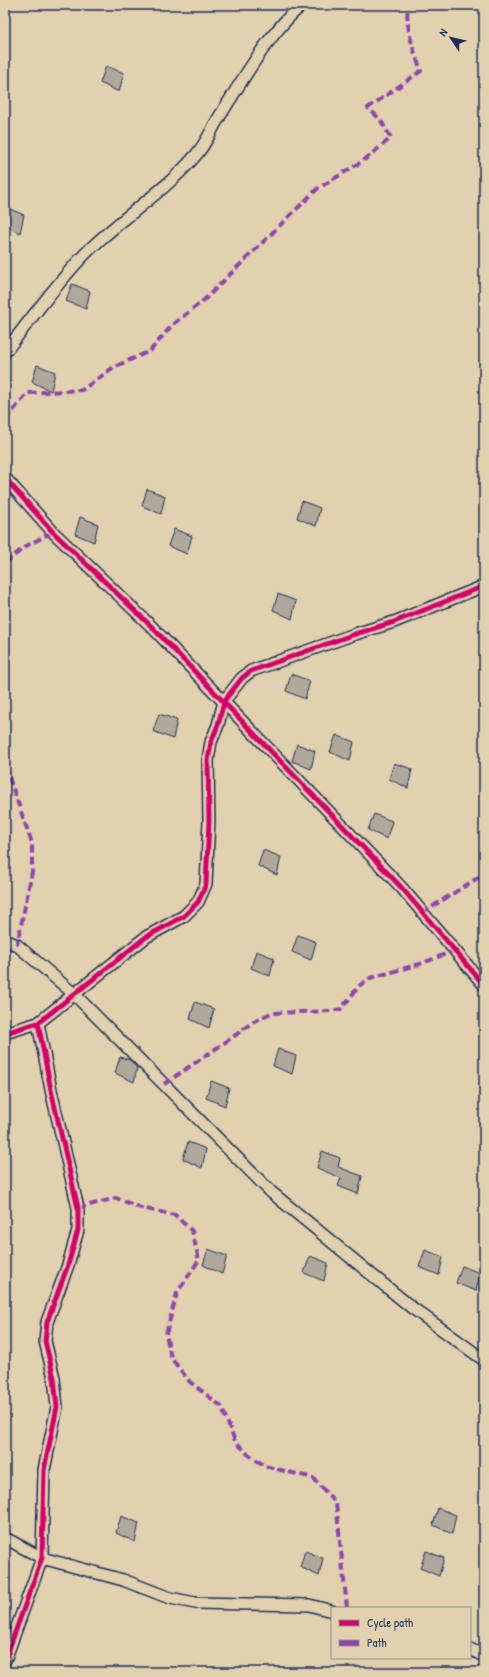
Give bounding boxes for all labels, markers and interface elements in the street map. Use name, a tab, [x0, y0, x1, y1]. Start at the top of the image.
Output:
north arrow	[431, 18, 471, 58]
text: N	[435, 26, 450, 39]
legend	[331, 1607, 471, 1659]
text: Cycle path	[367, 1614, 413, 1631]
text: Path	[367, 1634, 387, 1651]

